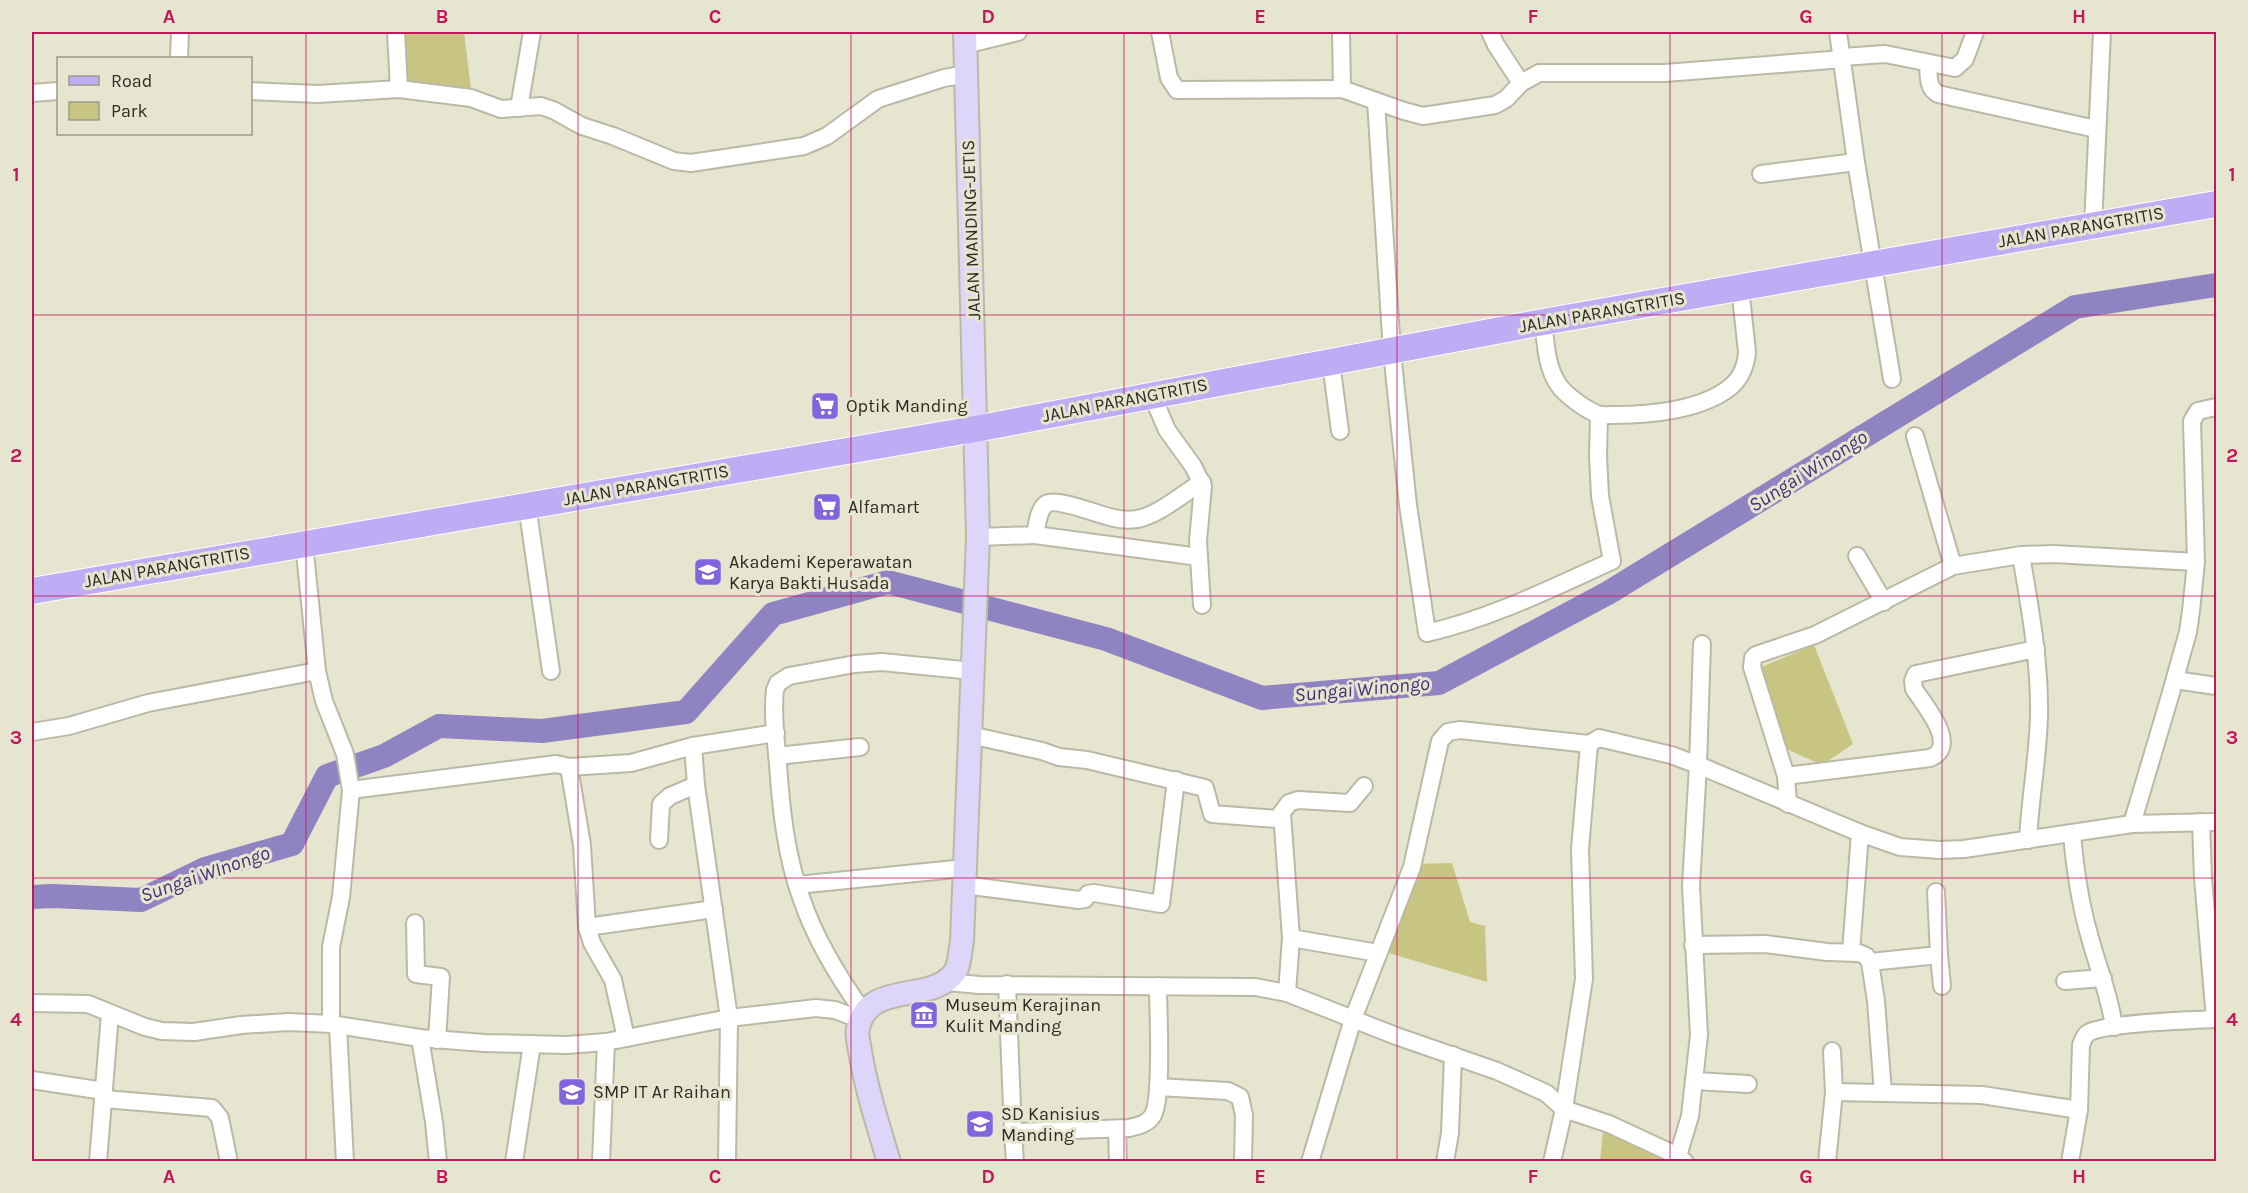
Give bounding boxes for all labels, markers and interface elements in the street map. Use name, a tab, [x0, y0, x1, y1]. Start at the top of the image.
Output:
text: A	[163, 5, 176, 28]
text: B	[436, 5, 448, 28]
text: C	[709, 5, 721, 28]
text: D	[981, 5, 995, 28]
text: E	[1254, 5, 1266, 28]
text: F	[1528, 5, 1539, 28]
text: G	[1799, 5, 1813, 28]
text: H	[2072, 5, 2086, 28]
legend	[57, 57, 252, 135]
text: Road	[111, 70, 152, 92]
text: Park	[111, 100, 148, 122]
street label: JALAN MANDING-JETIS	[957, 140, 985, 320]
text: 1	[12, 163, 20, 186]
text: 1	[2228, 163, 2236, 186]
street label: JALAN PARANGTRITIS	[1996, 202, 2166, 252]
street label: JALAN PARANGTRITIS	[1517, 287, 1687, 337]
street label: JALAN PARANGTRITIS	[1041, 373, 1209, 427]
supermarket icon: Optik Manding	[809, 390, 841, 422]
place label: Optik Manding	[846, 395, 968, 417]
water label: Sungai Winongo	[1744, 425, 1872, 517]
text: 2	[10, 444, 22, 467]
text: 2	[2226, 444, 2238, 467]
street label: JALAN PARANGTRITIS	[561, 460, 731, 510]
supermarket icon: Alfamart	[811, 491, 843, 523]
place label: Alfamart	[848, 496, 920, 518]
street label: JALAN PARANGTRITIS	[82, 542, 252, 592]
place label: Akademi Keperawatan Karya Bakti Husada	[729, 551, 913, 594]
school or university icon: Akademi Keperawatan Karya Bakti Husada	[692, 556, 724, 588]
water label: Sungai Winongo	[1293, 672, 1431, 706]
text: 3	[10, 726, 22, 749]
text: 3	[2226, 726, 2238, 749]
water label: Sungai WInongo	[137, 841, 273, 907]
place label: Museum Kerajinan Kulit Manding	[945, 994, 1101, 1037]
museum icon: Museum Kerajinan Kulit Manding	[908, 999, 940, 1031]
text: 4	[10, 1008, 22, 1031]
text: 4	[2226, 1008, 2238, 1031]
school or university icon: SMP IT Ar Raihan	[556, 1076, 588, 1108]
place label: SMP IT Ar Raihan	[593, 1081, 731, 1103]
place label: SD Kanisius Manding	[1001, 1103, 1100, 1146]
school or university icon: SD Kanisius Manding	[964, 1108, 996, 1140]
text: A	[163, 1165, 176, 1188]
text: B	[436, 1165, 448, 1188]
text: C	[709, 1165, 721, 1188]
text: D	[981, 1165, 995, 1188]
text: E	[1254, 1165, 1266, 1188]
text: F	[1528, 1165, 1539, 1188]
text: G	[1799, 1165, 1813, 1188]
text: H	[2072, 1165, 2086, 1188]

